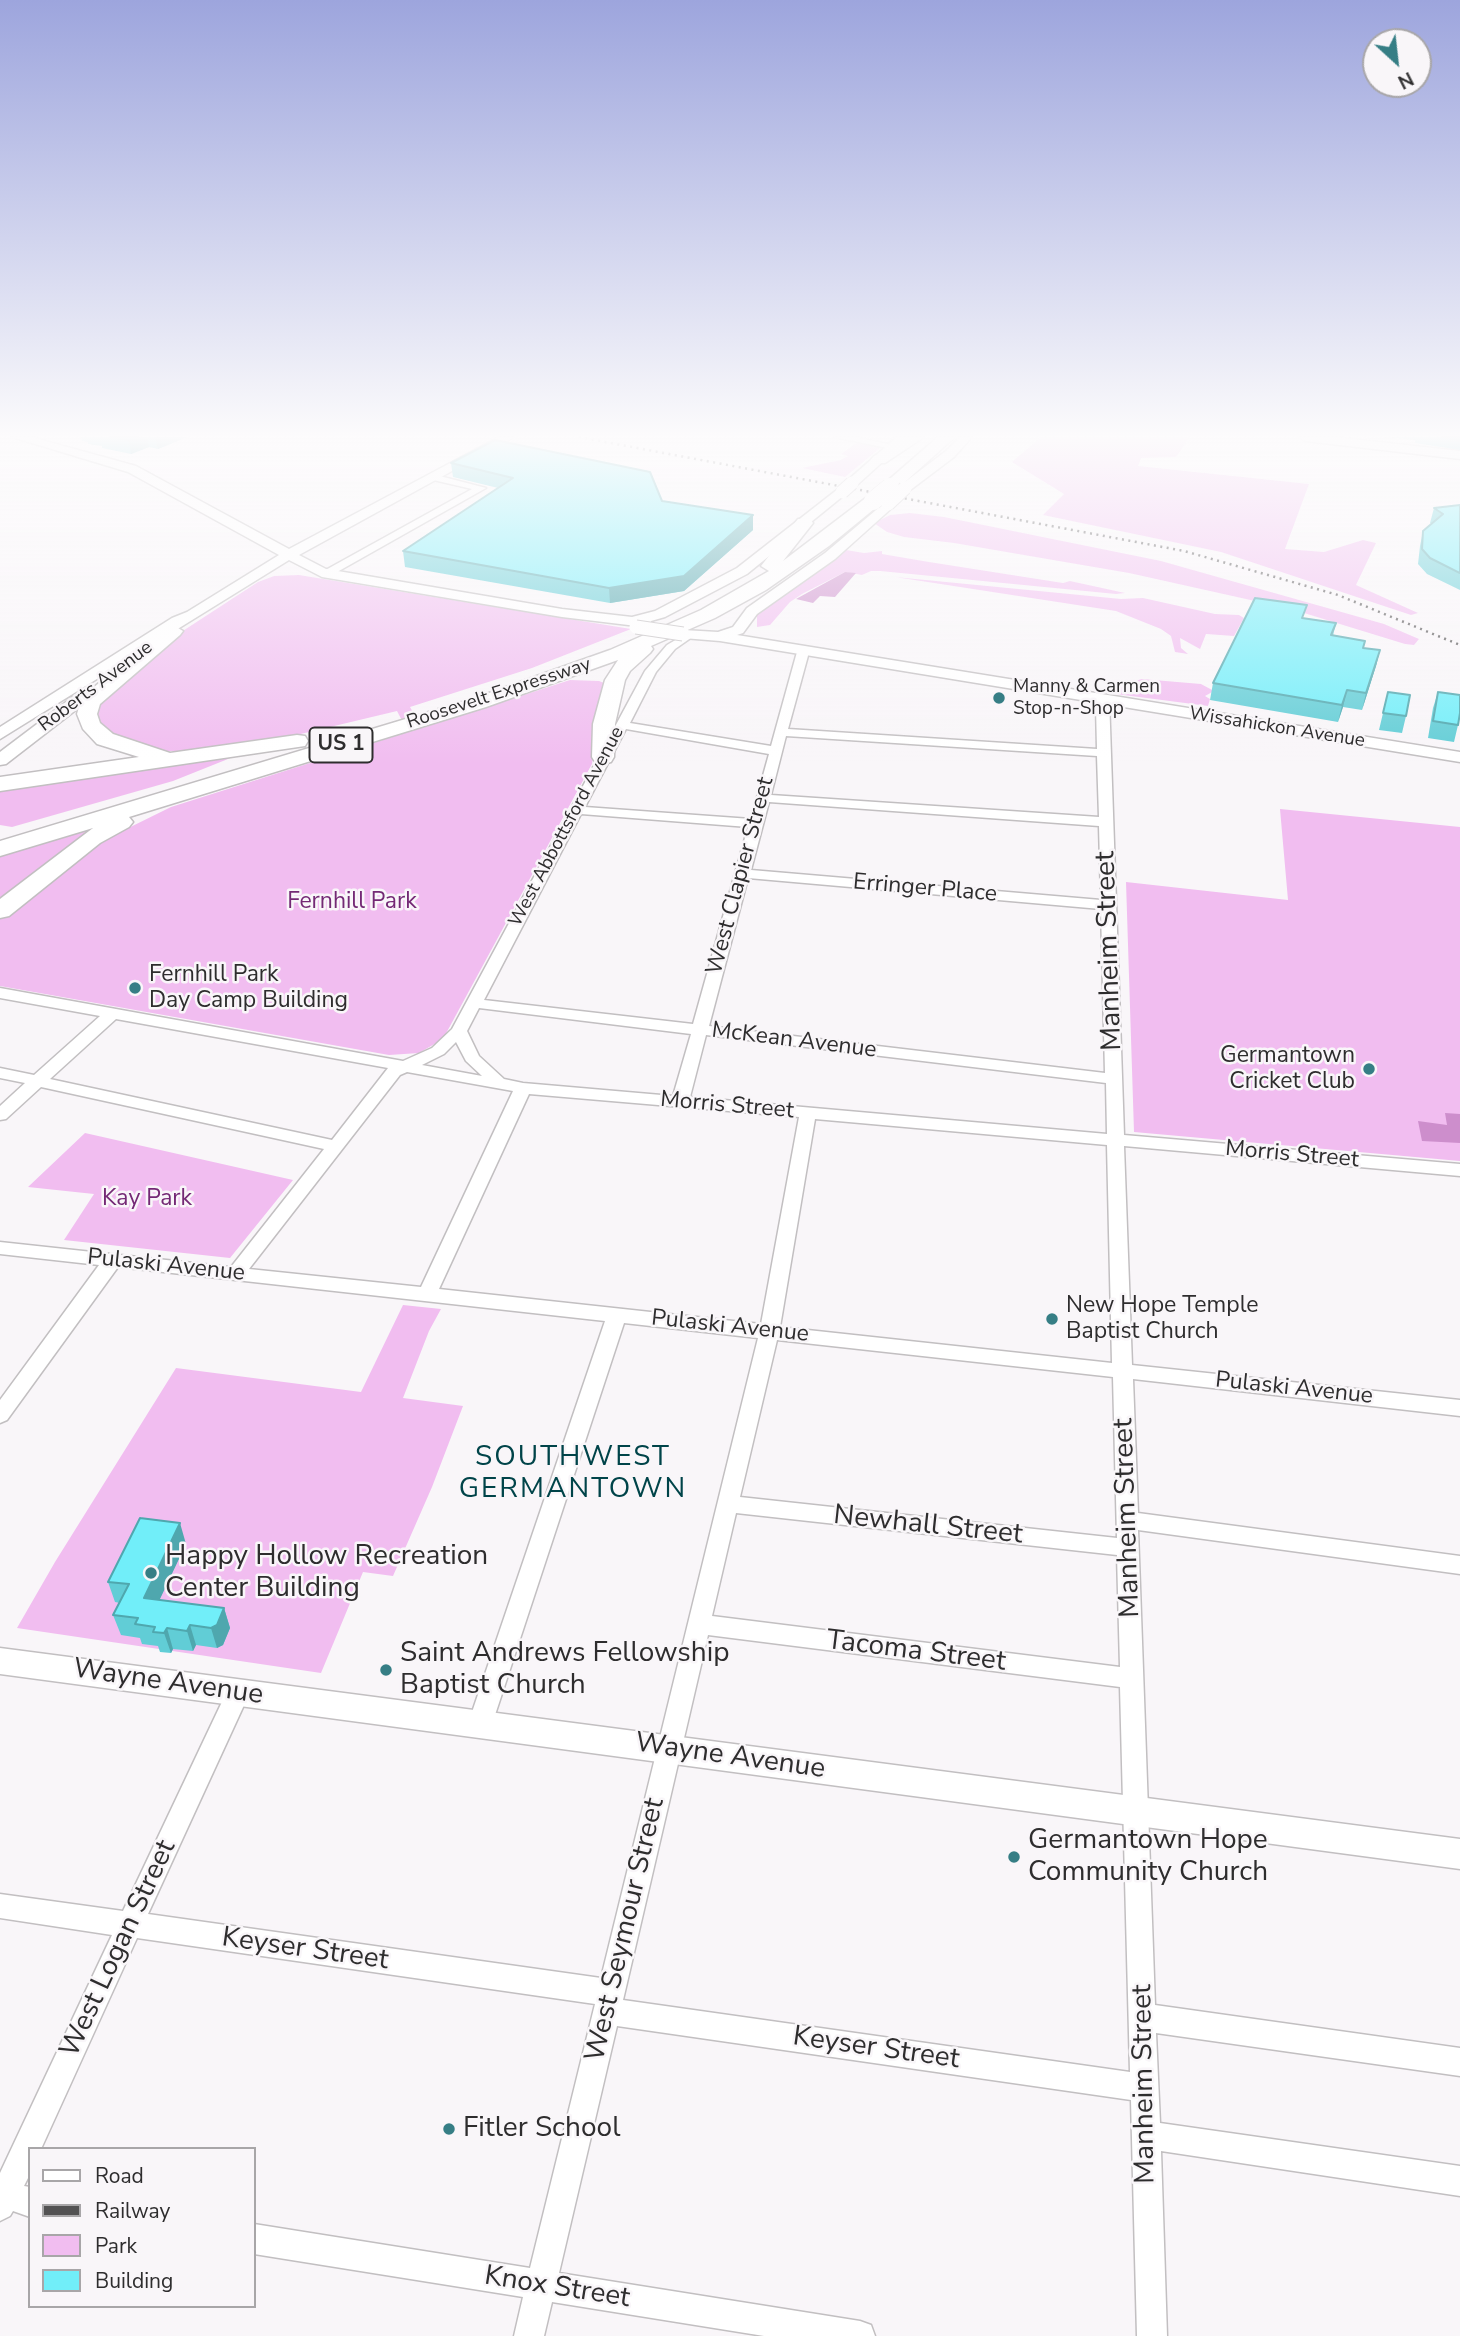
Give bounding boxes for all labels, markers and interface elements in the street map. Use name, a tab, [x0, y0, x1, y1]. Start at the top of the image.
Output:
north arrow	[1362, 28, 1432, 98]
text: N	[1393, 65, 1418, 95]
street label: Roberts Avenue	[34, 637, 158, 737]
street label: Roosevelt Expressway	[404, 653, 594, 735]
place label: Manny & Carmen Stop-n-Shop	[1013, 676, 1160, 720]
marker: Manny & Carmen Stop-n-Shop	[991, 690, 1007, 706]
street label: Wissahickon Avenue	[1187, 703, 1367, 753]
street label: West Abbottsford Avenue	[505, 723, 629, 931]
road number: US 1	[310, 728, 372, 762]
street label: West Clapier Street	[701, 774, 781, 978]
street label: Manheim Street	[1090, 851, 1130, 1051]
street label: Erringer Place	[852, 869, 998, 909]
park label: Fernhill Park	[287, 888, 417, 916]
place label: Fernhill Park Day Camp Building	[149, 961, 348, 1015]
marker: Fernhill Park Day Camp Building	[127, 980, 143, 996]
street label: McKean Avenue	[710, 1017, 878, 1065]
place label: Germantown Cricket Club	[1220, 1042, 1355, 1096]
marker: Germantown Cricket Club	[1361, 1061, 1377, 1077]
street label: Morris Street	[659, 1086, 795, 1126]
street label: Morris Street	[1224, 1135, 1360, 1175]
park label: Kay Park	[102, 1185, 192, 1213]
street label: Pulaski Avenue	[86, 1244, 246, 1288]
place label: New Hope Temple Baptist Church	[1066, 1292, 1259, 1346]
street label: Pulaski Avenue	[650, 1305, 810, 1349]
marker: New Hope Temple Baptist Church	[1044, 1311, 1060, 1327]
street label: Pulaski Avenue	[1214, 1367, 1374, 1411]
street label: Manheim Street	[1108, 1418, 1148, 1618]
district label: SOUTHWEST GERMANTOWN	[460, 1441, 686, 1507]
street label: Newhall Street	[832, 1499, 1024, 1553]
place label: Happy Hollow Recreation Center Building	[165, 1540, 488, 1606]
marker: Happy Hollow Recreation Center Building	[143, 1565, 159, 1581]
street label: Tacoma Street	[825, 1624, 1007, 1680]
place label: Saint Andrews Fellowship Baptist Church	[400, 1637, 730, 1703]
street label: Wayne Avenue	[71, 1653, 265, 1713]
marker: Saint Andrews Fellowship Baptist Church	[378, 1662, 394, 1678]
street label: Wayne Avenue	[633, 1727, 827, 1787]
street label: West Seymour Street	[579, 1795, 673, 2065]
place label: Germantown Hope Community Church	[1028, 1824, 1268, 1890]
street label: West Logan Street	[54, 1835, 184, 2063]
marker: Germantown Hope Community Church	[1006, 1849, 1022, 1865]
street label: Keyser Street	[219, 1922, 391, 1978]
street label: Manheim Street	[1126, 1984, 1164, 2184]
street label: Keyser Street	[790, 2021, 962, 2077]
place label: Fitler School	[463, 2112, 620, 2146]
marker: Fitler School	[441, 2121, 457, 2137]
legend	[28, 2147, 256, 2308]
text: Road	[95, 2162, 144, 2190]
text: Railway	[95, 2197, 170, 2225]
text: Park	[95, 2232, 137, 2260]
street label: Knox Street	[482, 2260, 632, 2316]
text: Building	[95, 2267, 173, 2295]

